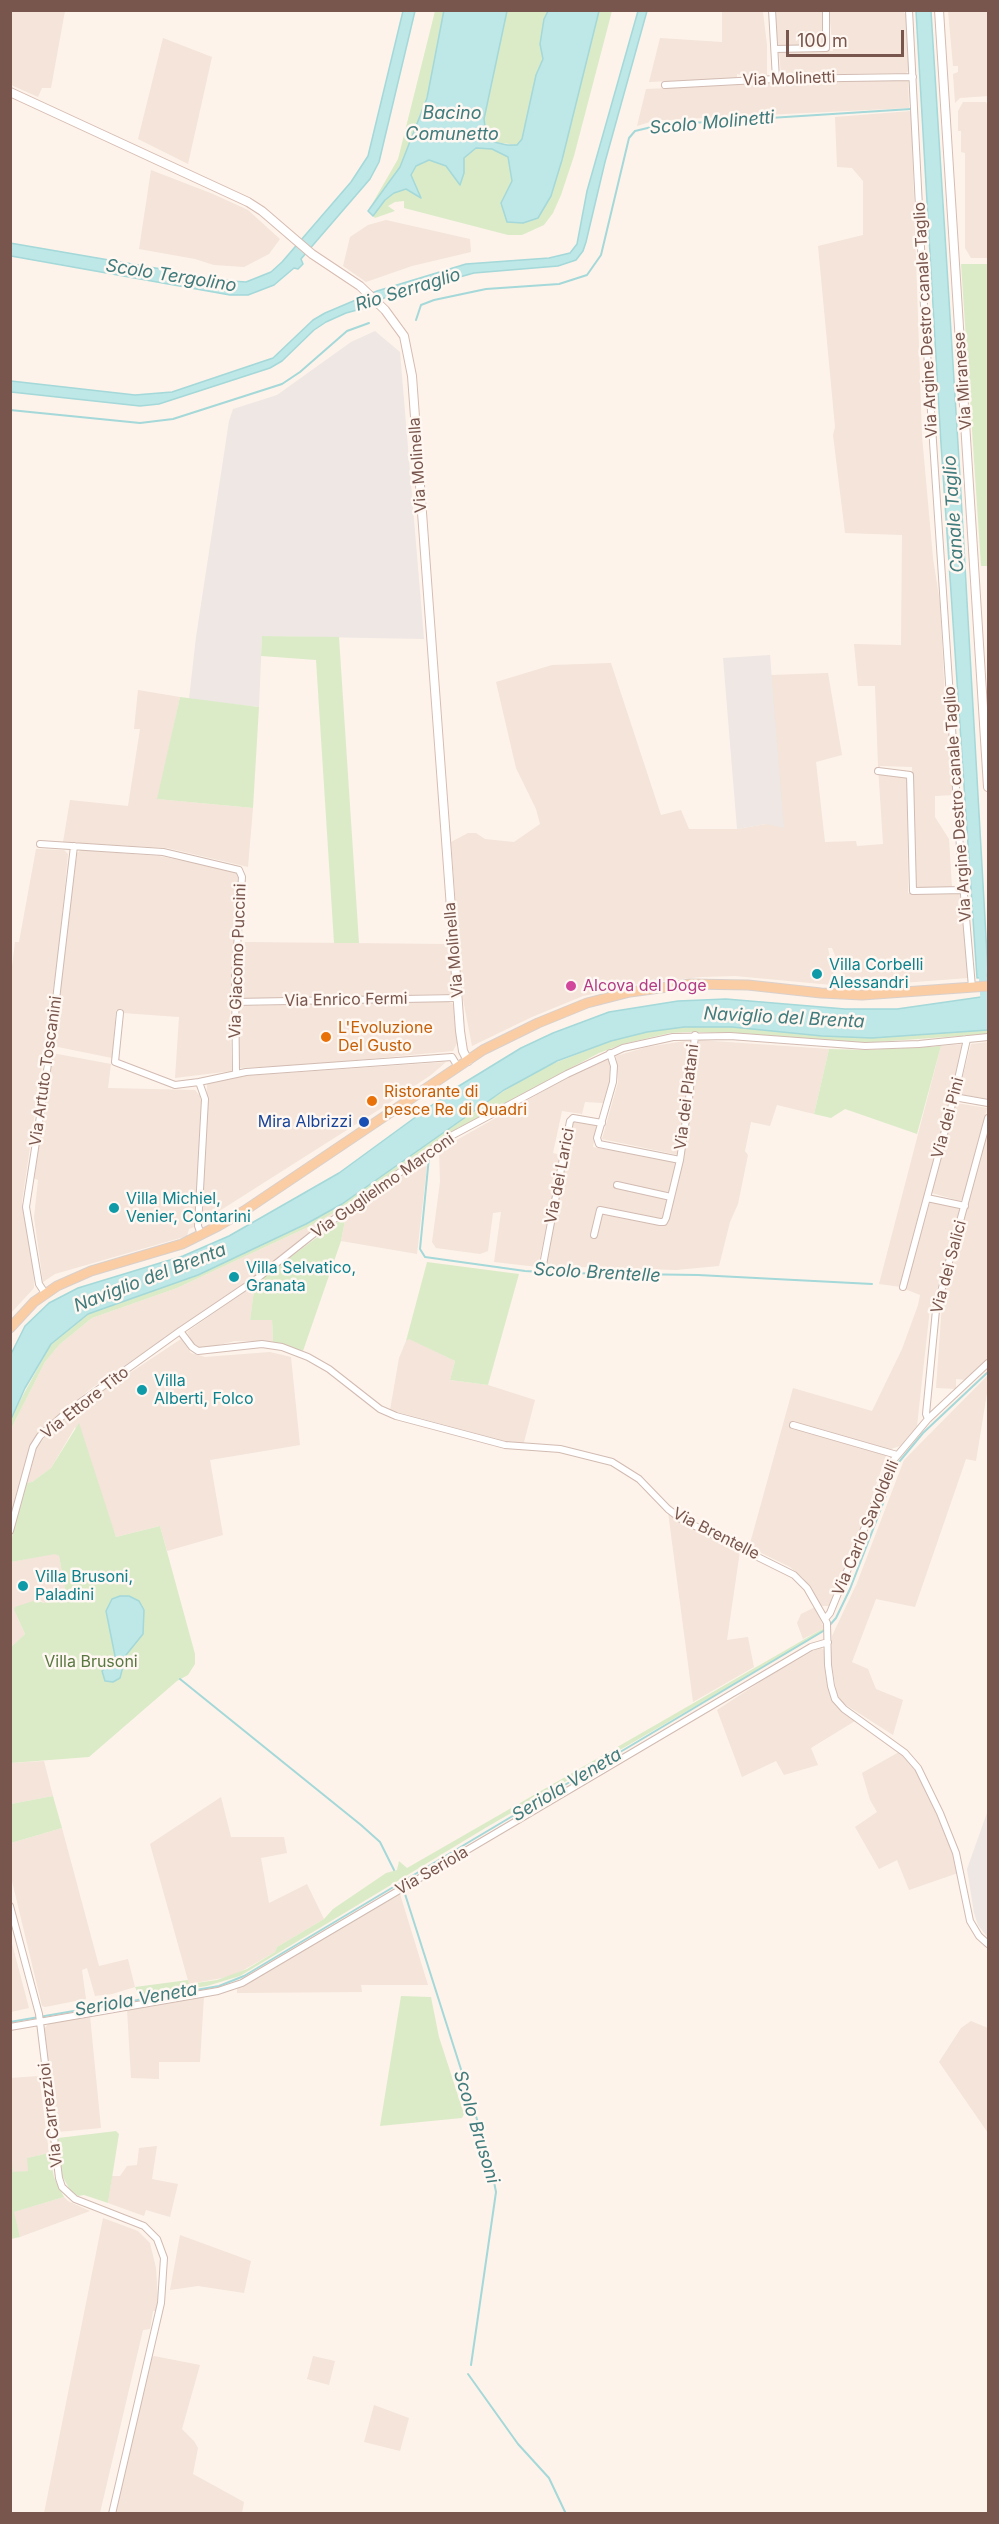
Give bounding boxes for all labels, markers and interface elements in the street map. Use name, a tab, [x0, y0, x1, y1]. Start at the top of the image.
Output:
scale bar	[789, 18, 908, 56]
text: 100 m	[797, 30, 848, 51]
street label: Via Molinetti	[742, 68, 836, 90]
water label: Bacino Comunetto	[405, 103, 499, 146]
water label: Scolo Molinetti	[649, 107, 775, 139]
street label: Via Argine Destro canale Taglio	[910, 202, 942, 438]
water label: Scolo Tergolino	[104, 255, 238, 297]
water label: Rio Serraglio	[353, 264, 463, 316]
street label: Via Miranese	[950, 331, 976, 431]
street label: Via Molinella	[405, 417, 431, 513]
water label: Canale Taglio	[939, 455, 969, 573]
street label: Via Argine Destro canale Taglio	[940, 685, 976, 923]
street label: Via Giacomo Puccini	[226, 883, 250, 1039]
street label: Via Molinella	[440, 901, 468, 999]
place label: Villa Corbelli Alessandri	[829, 955, 923, 993]
marker: Villa Corbelli Alessandri	[810, 967, 824, 981]
place label: Alcova del Doge	[583, 976, 707, 996]
marker: Alcova del Doge	[564, 979, 578, 993]
street label: Via Enrico Fermi	[284, 989, 408, 1011]
street label: Via Artuto Toscanini	[26, 995, 66, 1147]
water label: Naviglio del Brenta	[703, 1003, 865, 1033]
place label: L'Evoluzione Del Gusto	[338, 1018, 433, 1056]
marker: L'Evoluzione Del Gusto	[319, 1030, 333, 1044]
street label: Via dei Platani	[671, 1043, 703, 1151]
street label: Via dei Pini	[928, 1075, 968, 1161]
place label: Ristorante di pesce Re di Quadri	[384, 1082, 527, 1120]
marker: Ristorante di pesce Re di Quadri	[365, 1094, 379, 1108]
place label: Mira Albrizzi	[258, 1112, 352, 1132]
marker: Mira Albrizzi	[357, 1115, 371, 1129]
street label: Via dei Larici	[541, 1127, 579, 1225]
street label: Via Guglielmo Marconi	[308, 1129, 458, 1243]
place label: Villa Michiel, Venier, Contarini	[126, 1189, 251, 1227]
marker: Villa Michiel, Venier, Contarini	[107, 1201, 121, 1215]
street label: Via dei Salici	[927, 1218, 971, 1316]
water label: Naviglio del Brenta	[71, 1239, 229, 1317]
place label: Villa Selvatico, Granata	[246, 1258, 356, 1296]
water label: Scolo Brentelle	[533, 1259, 661, 1287]
marker: Villa Selvatico, Granata	[227, 1270, 241, 1284]
street label: Via Ettore Tito	[37, 1363, 133, 1443]
place label: Villa Alberti, Folco	[154, 1371, 254, 1409]
marker: Villa Alberti, Folco	[135, 1383, 149, 1397]
street label: Via Carlo Savoldelli	[829, 1457, 903, 1599]
street label: Via Brentelle	[669, 1504, 763, 1564]
place label: Villa Brusoni, Paladini	[35, 1567, 133, 1605]
marker: Villa Brusoni, Paladini	[16, 1579, 30, 1593]
park label: Villa Brusoni	[44, 1652, 138, 1672]
water label: Seriola Veneta	[508, 1744, 626, 1826]
street label: Via Seriola	[392, 1843, 472, 1899]
water label: Seriola Veneta	[73, 1979, 199, 2021]
street label: Via Carrezzioi	[35, 2062, 67, 2168]
water label: Scolo Brusoni	[449, 2068, 503, 2186]

